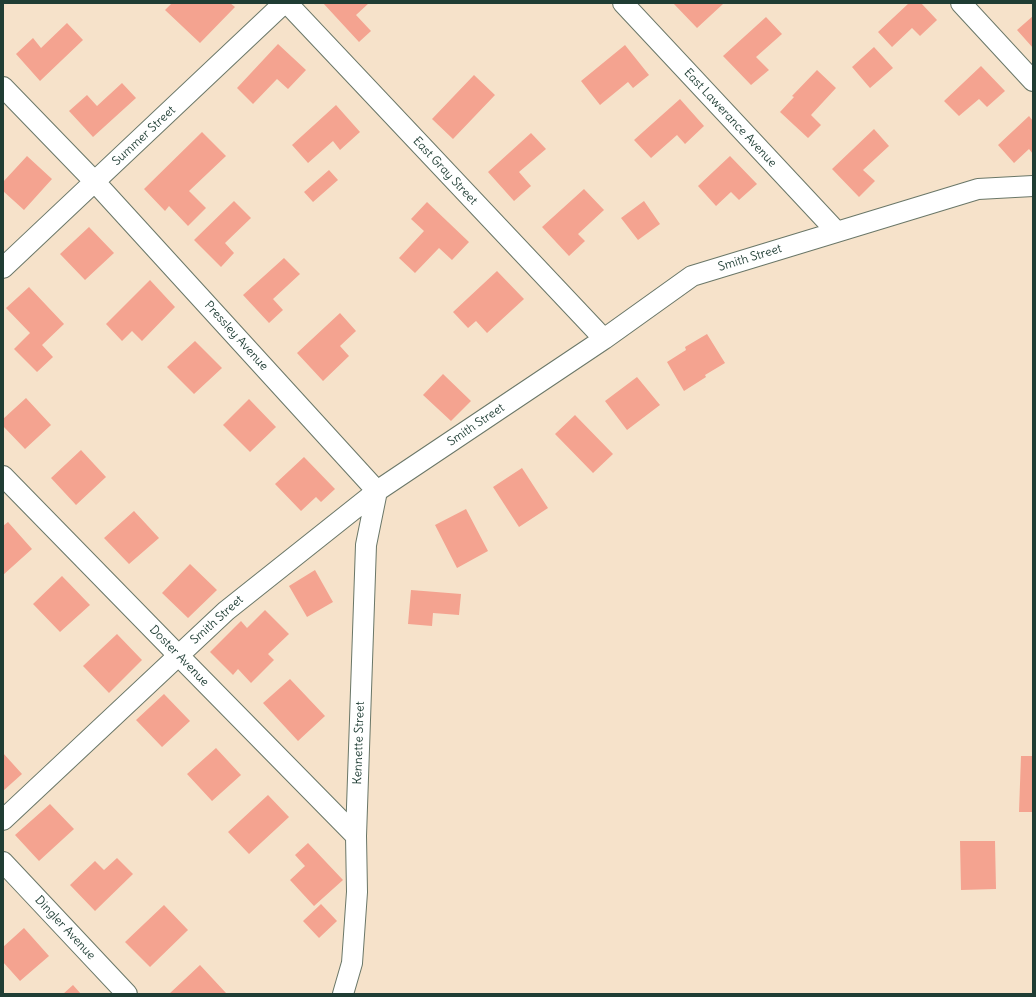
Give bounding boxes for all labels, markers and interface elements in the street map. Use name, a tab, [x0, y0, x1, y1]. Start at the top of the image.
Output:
street label: East Lawerance Avenue	[681, 66, 779, 170]
street label: Summer Street	[109, 103, 179, 169]
street label: East Gray Street	[410, 134, 480, 208]
street label: Smith Street	[716, 242, 784, 274]
street label: Pressley Avenue	[201, 298, 271, 374]
street label: Smith Street	[445, 401, 507, 449]
street label: Smith Street	[188, 593, 246, 647]
street label: Doster Avenue	[146, 623, 212, 689]
street label: Kennette Street	[350, 701, 368, 785]
street label: Dingler Avenue	[32, 893, 98, 963]

